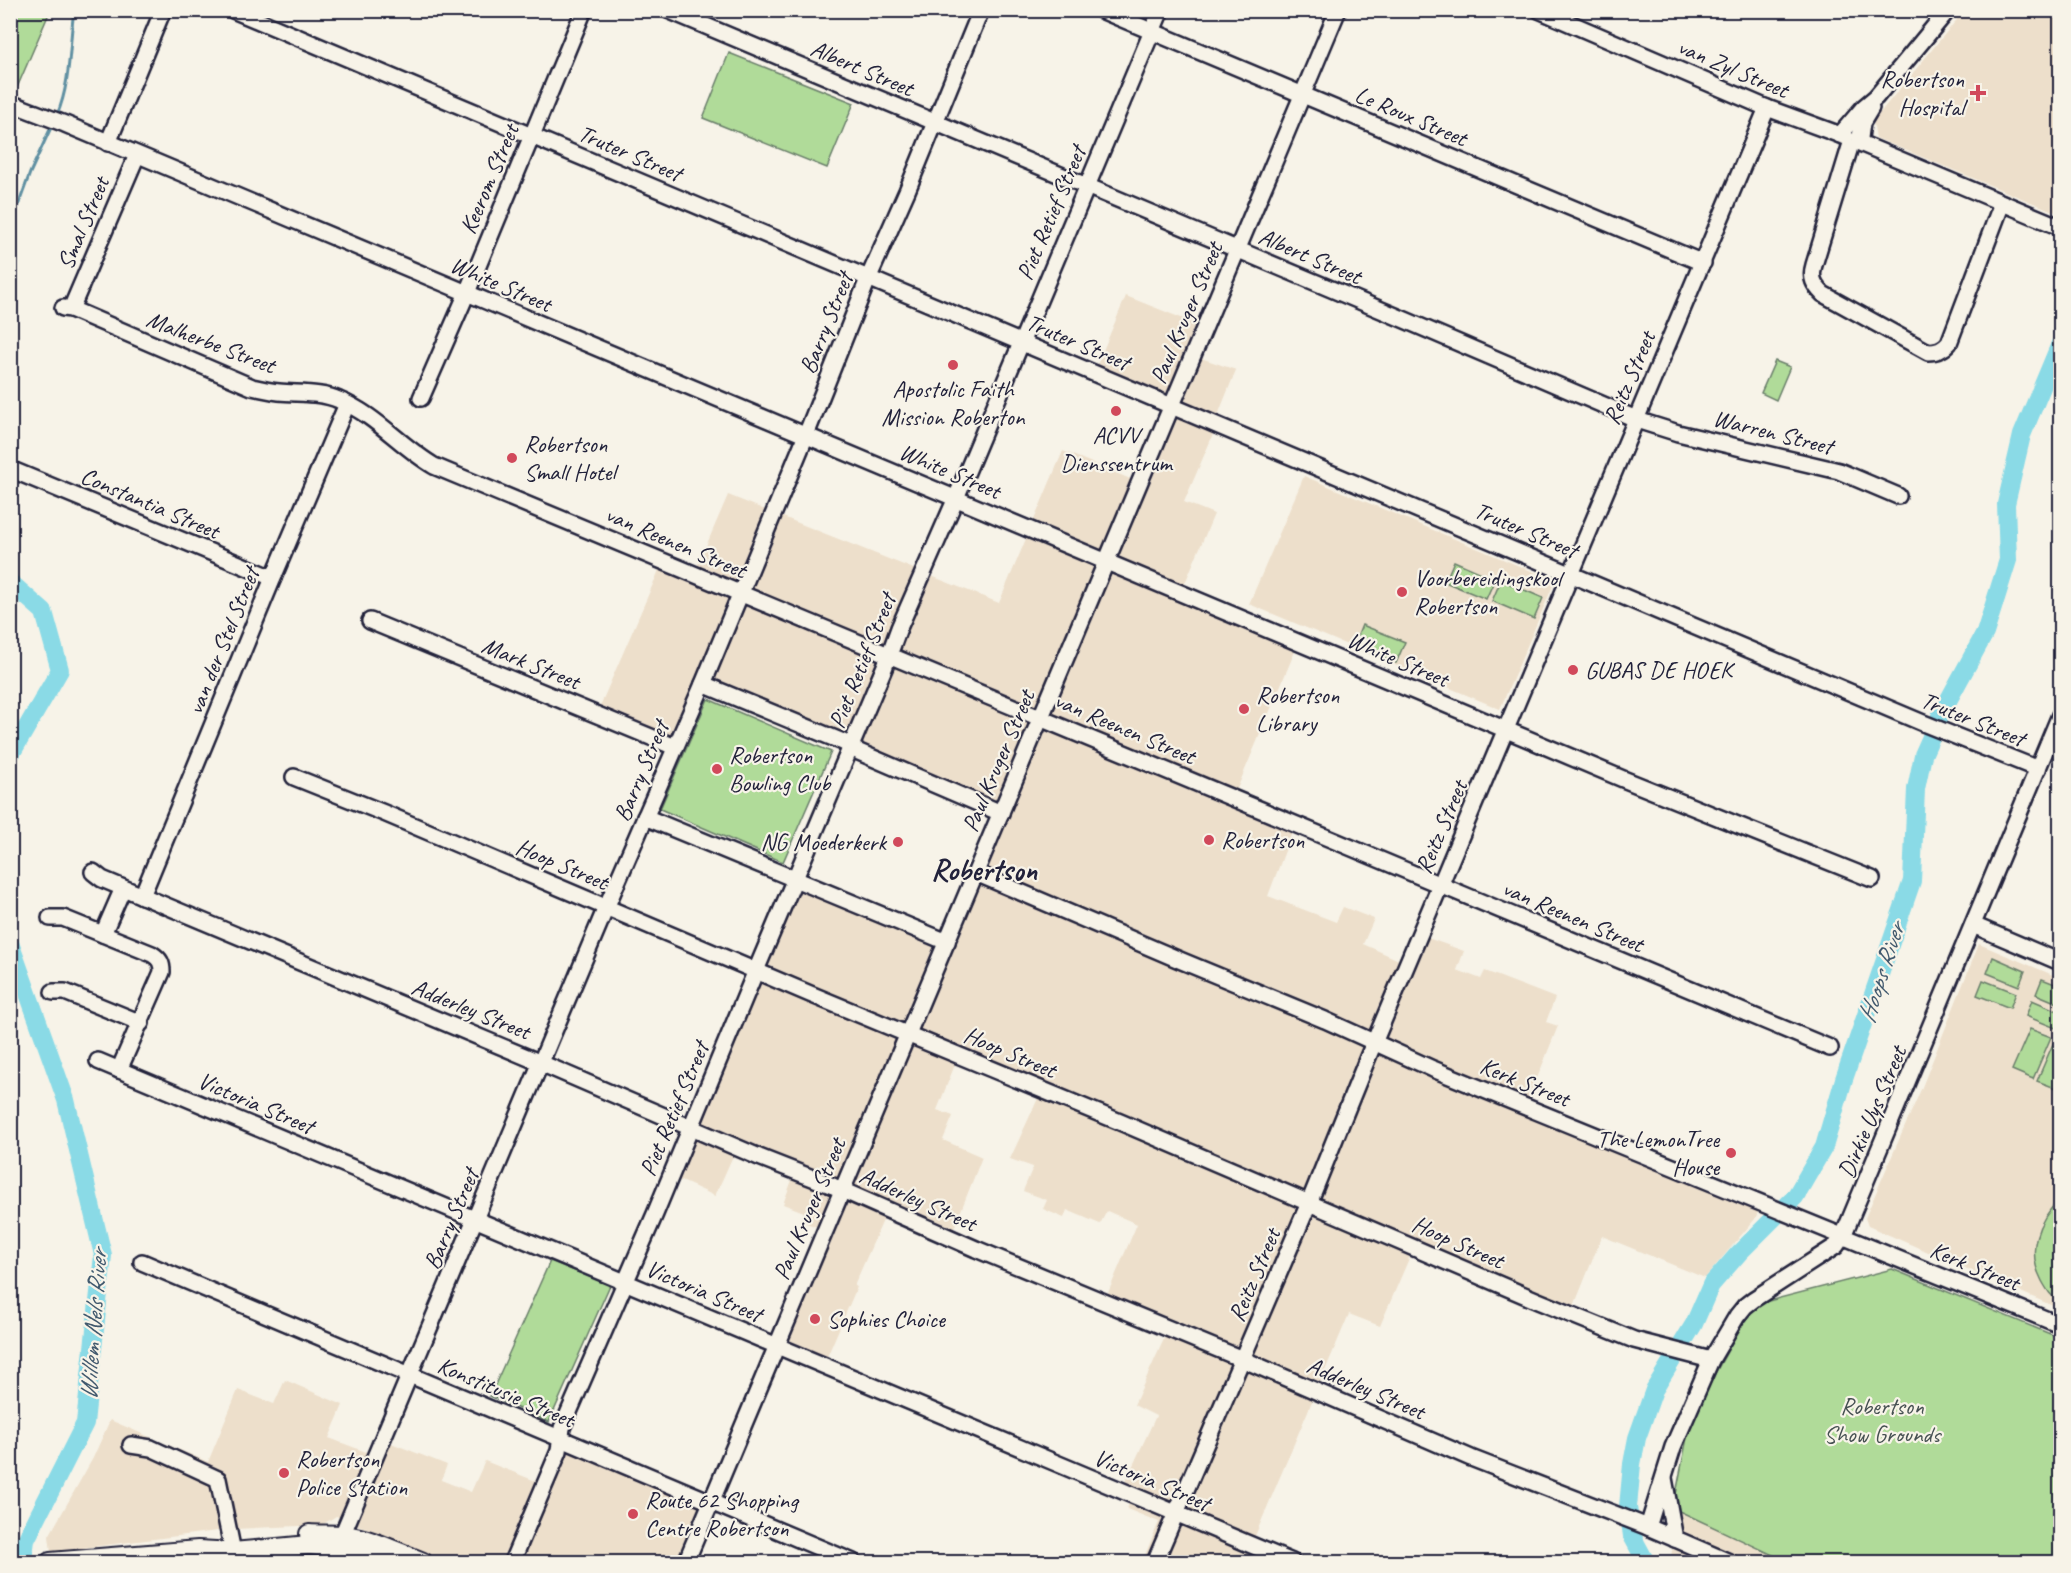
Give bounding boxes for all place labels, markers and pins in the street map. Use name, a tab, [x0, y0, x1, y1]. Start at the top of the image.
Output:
place label: Robertson Hospital	[1881, 64, 1968, 122]
marker: Robertson Hospital	[1969, 84, 1987, 102]
marker: Apostolic Faith Mission Roberton	[946, 358, 960, 372]
place label: Apostolic Faith Mission Roberton	[881, 374, 1026, 432]
marker: ACVV Dienssentrum	[1109, 404, 1123, 418]
place label: ACVV Dienssentrum	[1060, 420, 1174, 478]
place label: Robertson Small Hotel	[524, 429, 619, 487]
marker: Robertson Small Hotel	[505, 451, 519, 465]
place label: Voorbereidingskool Robertson	[1414, 563, 1565, 621]
marker: Voorbereidingskool Robertson	[1395, 585, 1409, 599]
place label: GUBAS DE HOEK	[1585, 655, 1736, 685]
marker: GUBAS DE HOEK	[1566, 663, 1580, 677]
place label: Robertson Library	[1256, 680, 1340, 738]
marker: Robertson Library	[1237, 702, 1251, 716]
place label: Robertson Bowling Club	[729, 740, 832, 798]
marker: Robertson Bowling Club	[710, 762, 724, 776]
place label: Robertson	[1221, 825, 1305, 855]
place label: NG Moederkerk	[760, 827, 888, 857]
marker: Robertson	[1202, 833, 1216, 847]
marker: NG Moederkerk	[891, 835, 905, 849]
place label: The LemonTree House	[1597, 1124, 1721, 1182]
marker: The LemonTree House	[1724, 1146, 1738, 1160]
place label: Sophies Choice	[827, 1304, 947, 1334]
marker: Sophies Choice	[808, 1312, 822, 1326]
place label: Robertson Police Station	[296, 1444, 407, 1502]
marker: Robertson Police Station	[277, 1466, 291, 1480]
place label: Route 62 Shopping Centre Robertson	[645, 1485, 800, 1543]
marker: Route 62 Shopping Centre Robertson	[626, 1507, 640, 1521]

